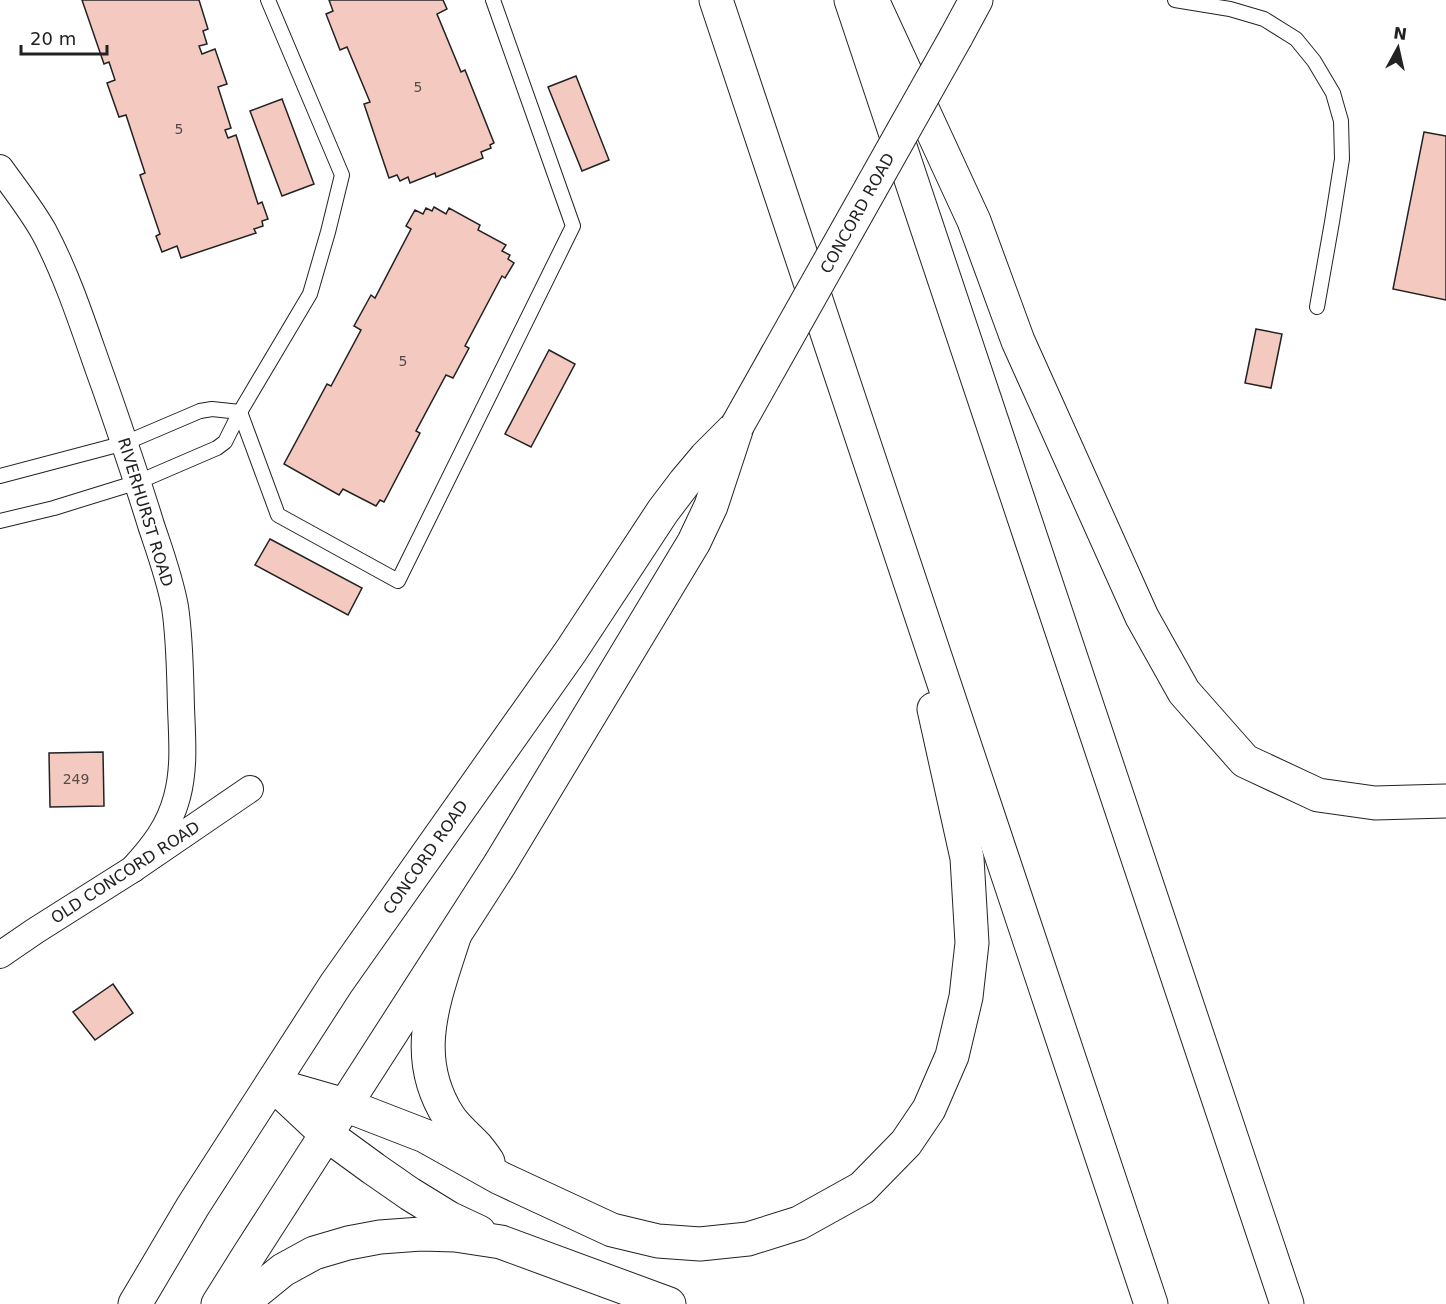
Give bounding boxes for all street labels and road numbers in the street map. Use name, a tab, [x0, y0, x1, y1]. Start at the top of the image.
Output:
street label: CONCORD ROAD	[816, 150, 898, 277]
street label: RIVERHURST ROAD	[114, 435, 177, 589]
street label: CONCORD ROAD	[379, 797, 472, 918]
street label: OLD CONCORD ROAD	[47, 817, 203, 928]

